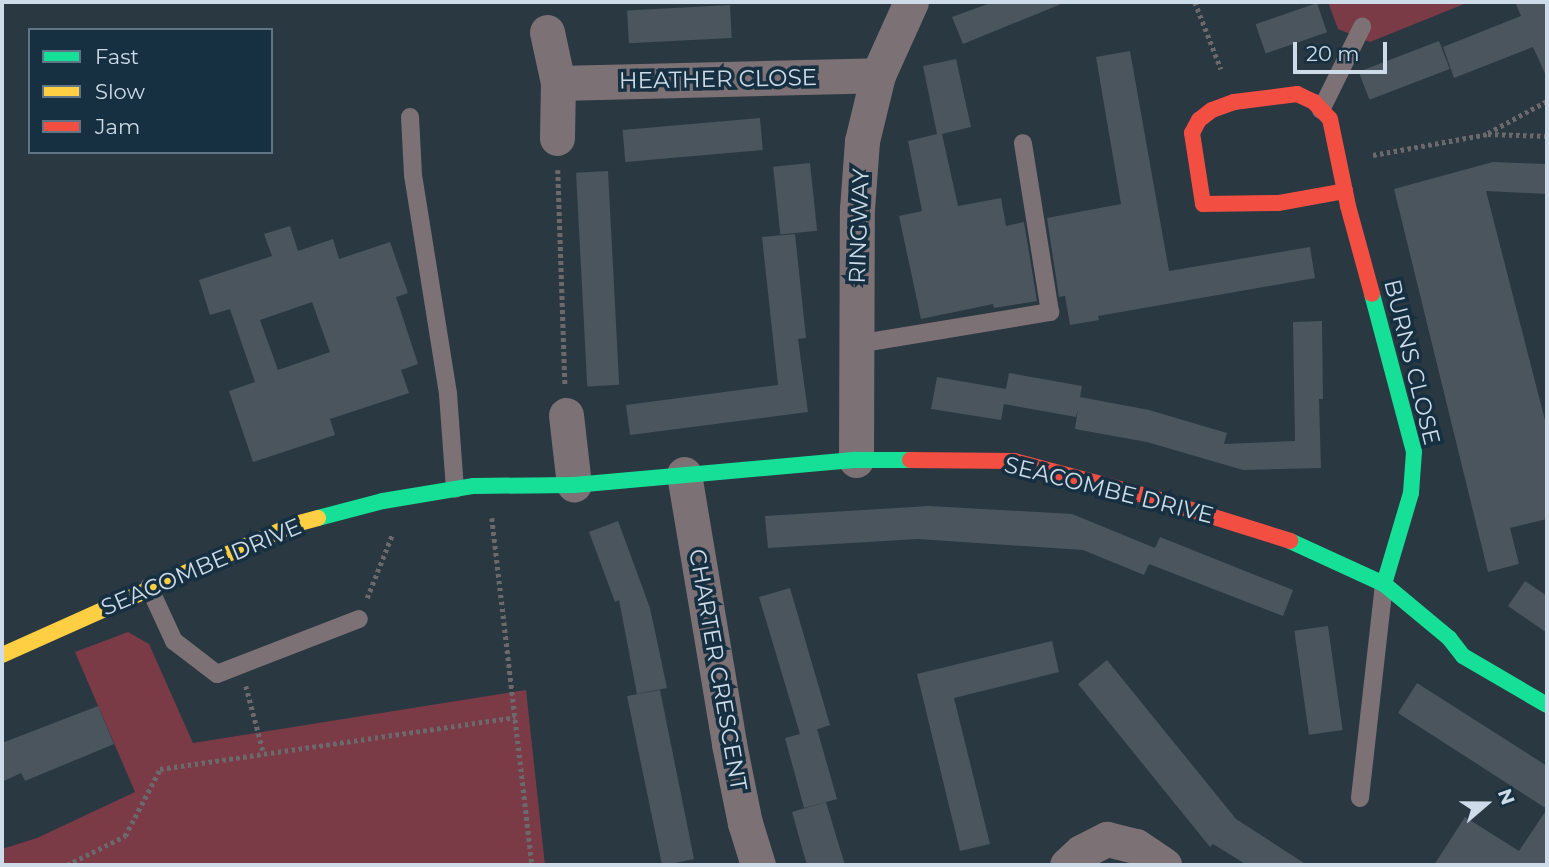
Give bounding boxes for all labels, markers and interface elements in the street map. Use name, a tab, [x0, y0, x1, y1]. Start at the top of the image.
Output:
legend	[28, 28, 273, 154]
scale bar	[1297, 28, 1392, 72]
text: 20 m	[1306, 41, 1360, 66]
text: Fast	[95, 44, 139, 69]
street label: HEATHER CLOSE	[619, 63, 817, 95]
text: Slow	[95, 79, 145, 104]
text: Jam	[95, 114, 140, 139]
street label: RINGWAY	[843, 168, 875, 284]
street label: BURNS CLOSE	[1378, 276, 1446, 448]
street label: SEACOMBE DRIVE	[1002, 451, 1216, 529]
street label: SEACOMBE DRIVE	[97, 512, 305, 622]
street label: CHARTER CRESCENT	[683, 547, 753, 793]
north arrow	[1451, 769, 1521, 839]
text: N	[1493, 785, 1520, 808]

